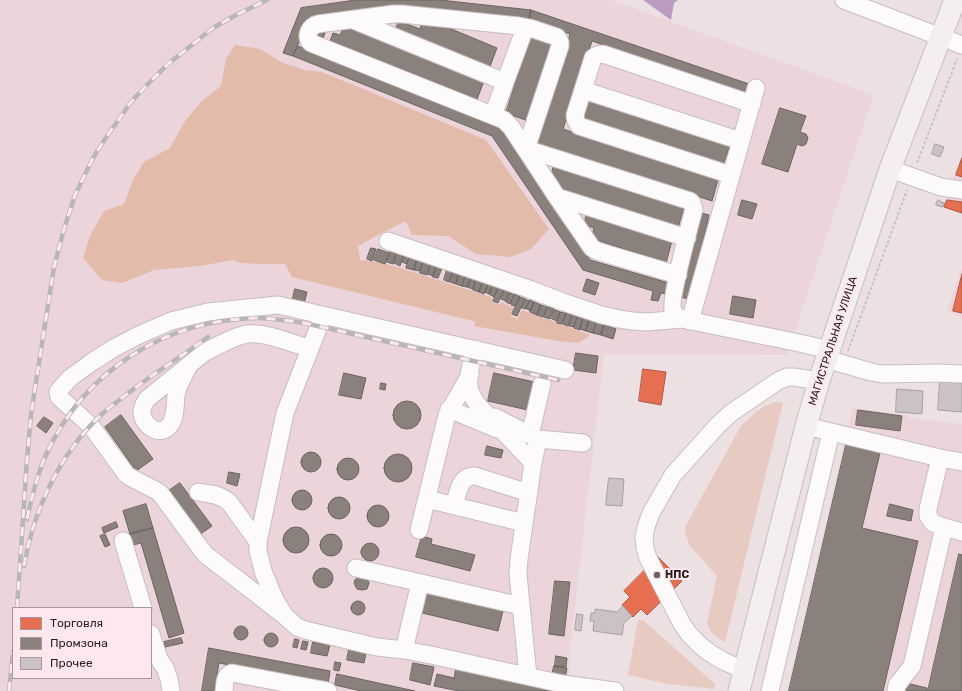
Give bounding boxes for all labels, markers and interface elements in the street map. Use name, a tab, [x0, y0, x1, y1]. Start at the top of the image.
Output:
street label: МАГИСТРАЛЬНАЯ УЛИЦА	[806, 275, 860, 407]
place label: НПС	[665, 568, 689, 582]
marker: НПС	[652, 570, 662, 580]
legend	[12, 607, 152, 679]
text: Торговля	[50, 616, 103, 630]
text: Промзона	[50, 636, 108, 650]
text: Прочее	[50, 656, 93, 670]

